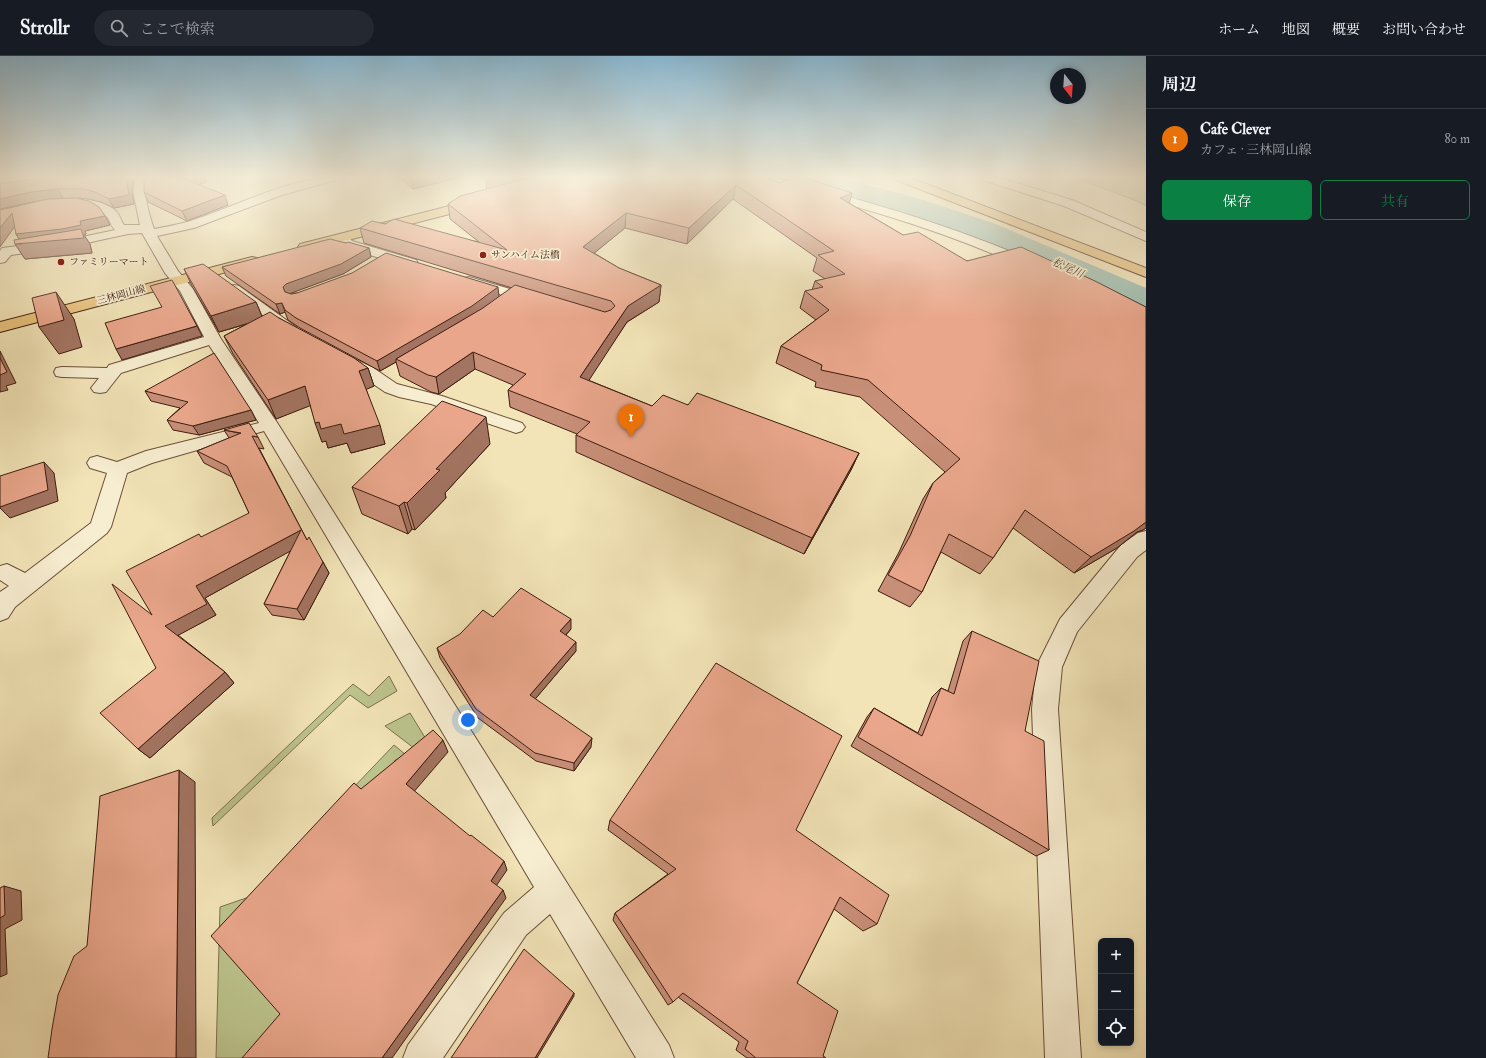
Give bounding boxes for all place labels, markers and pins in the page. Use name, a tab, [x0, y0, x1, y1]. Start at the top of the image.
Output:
place label: サンハイム法橋	[491, 249, 560, 261]
marker: サンハイム法橋	[478, 250, 488, 260]
place label: ファミリーマート	[69, 256, 149, 268]
marker: ファミリーマート	[56, 257, 66, 267]
pin: 1	[618, 404, 644, 437]

